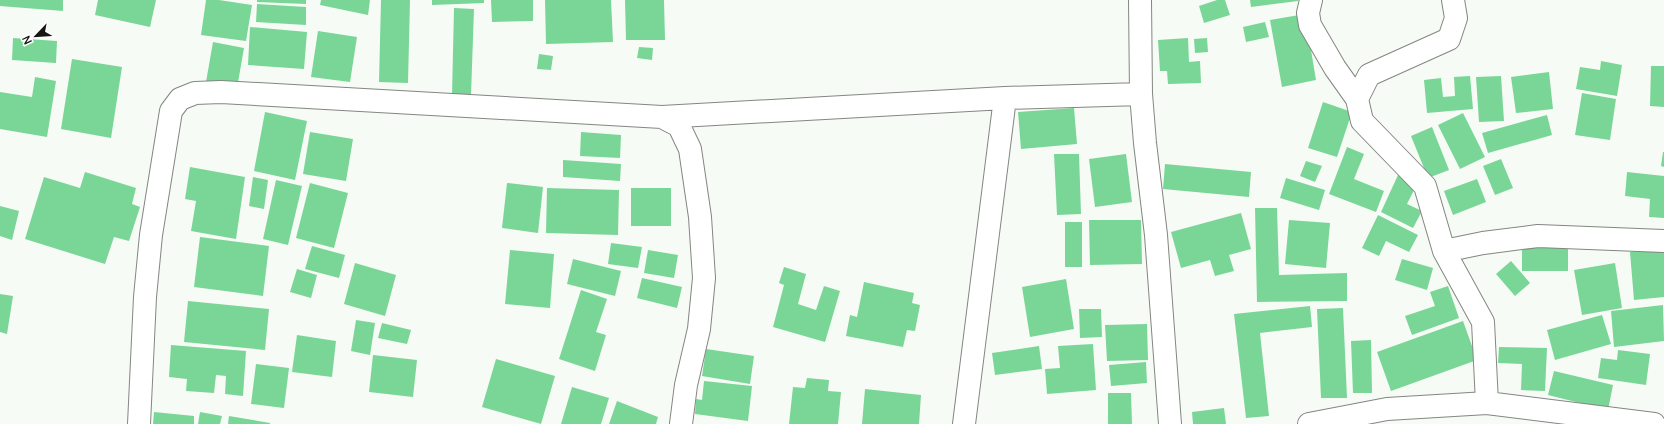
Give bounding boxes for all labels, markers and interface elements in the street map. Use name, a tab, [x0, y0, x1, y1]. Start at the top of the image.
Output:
north arrow	[16, 16, 56, 56]
text: N	[18, 34, 35, 47]

